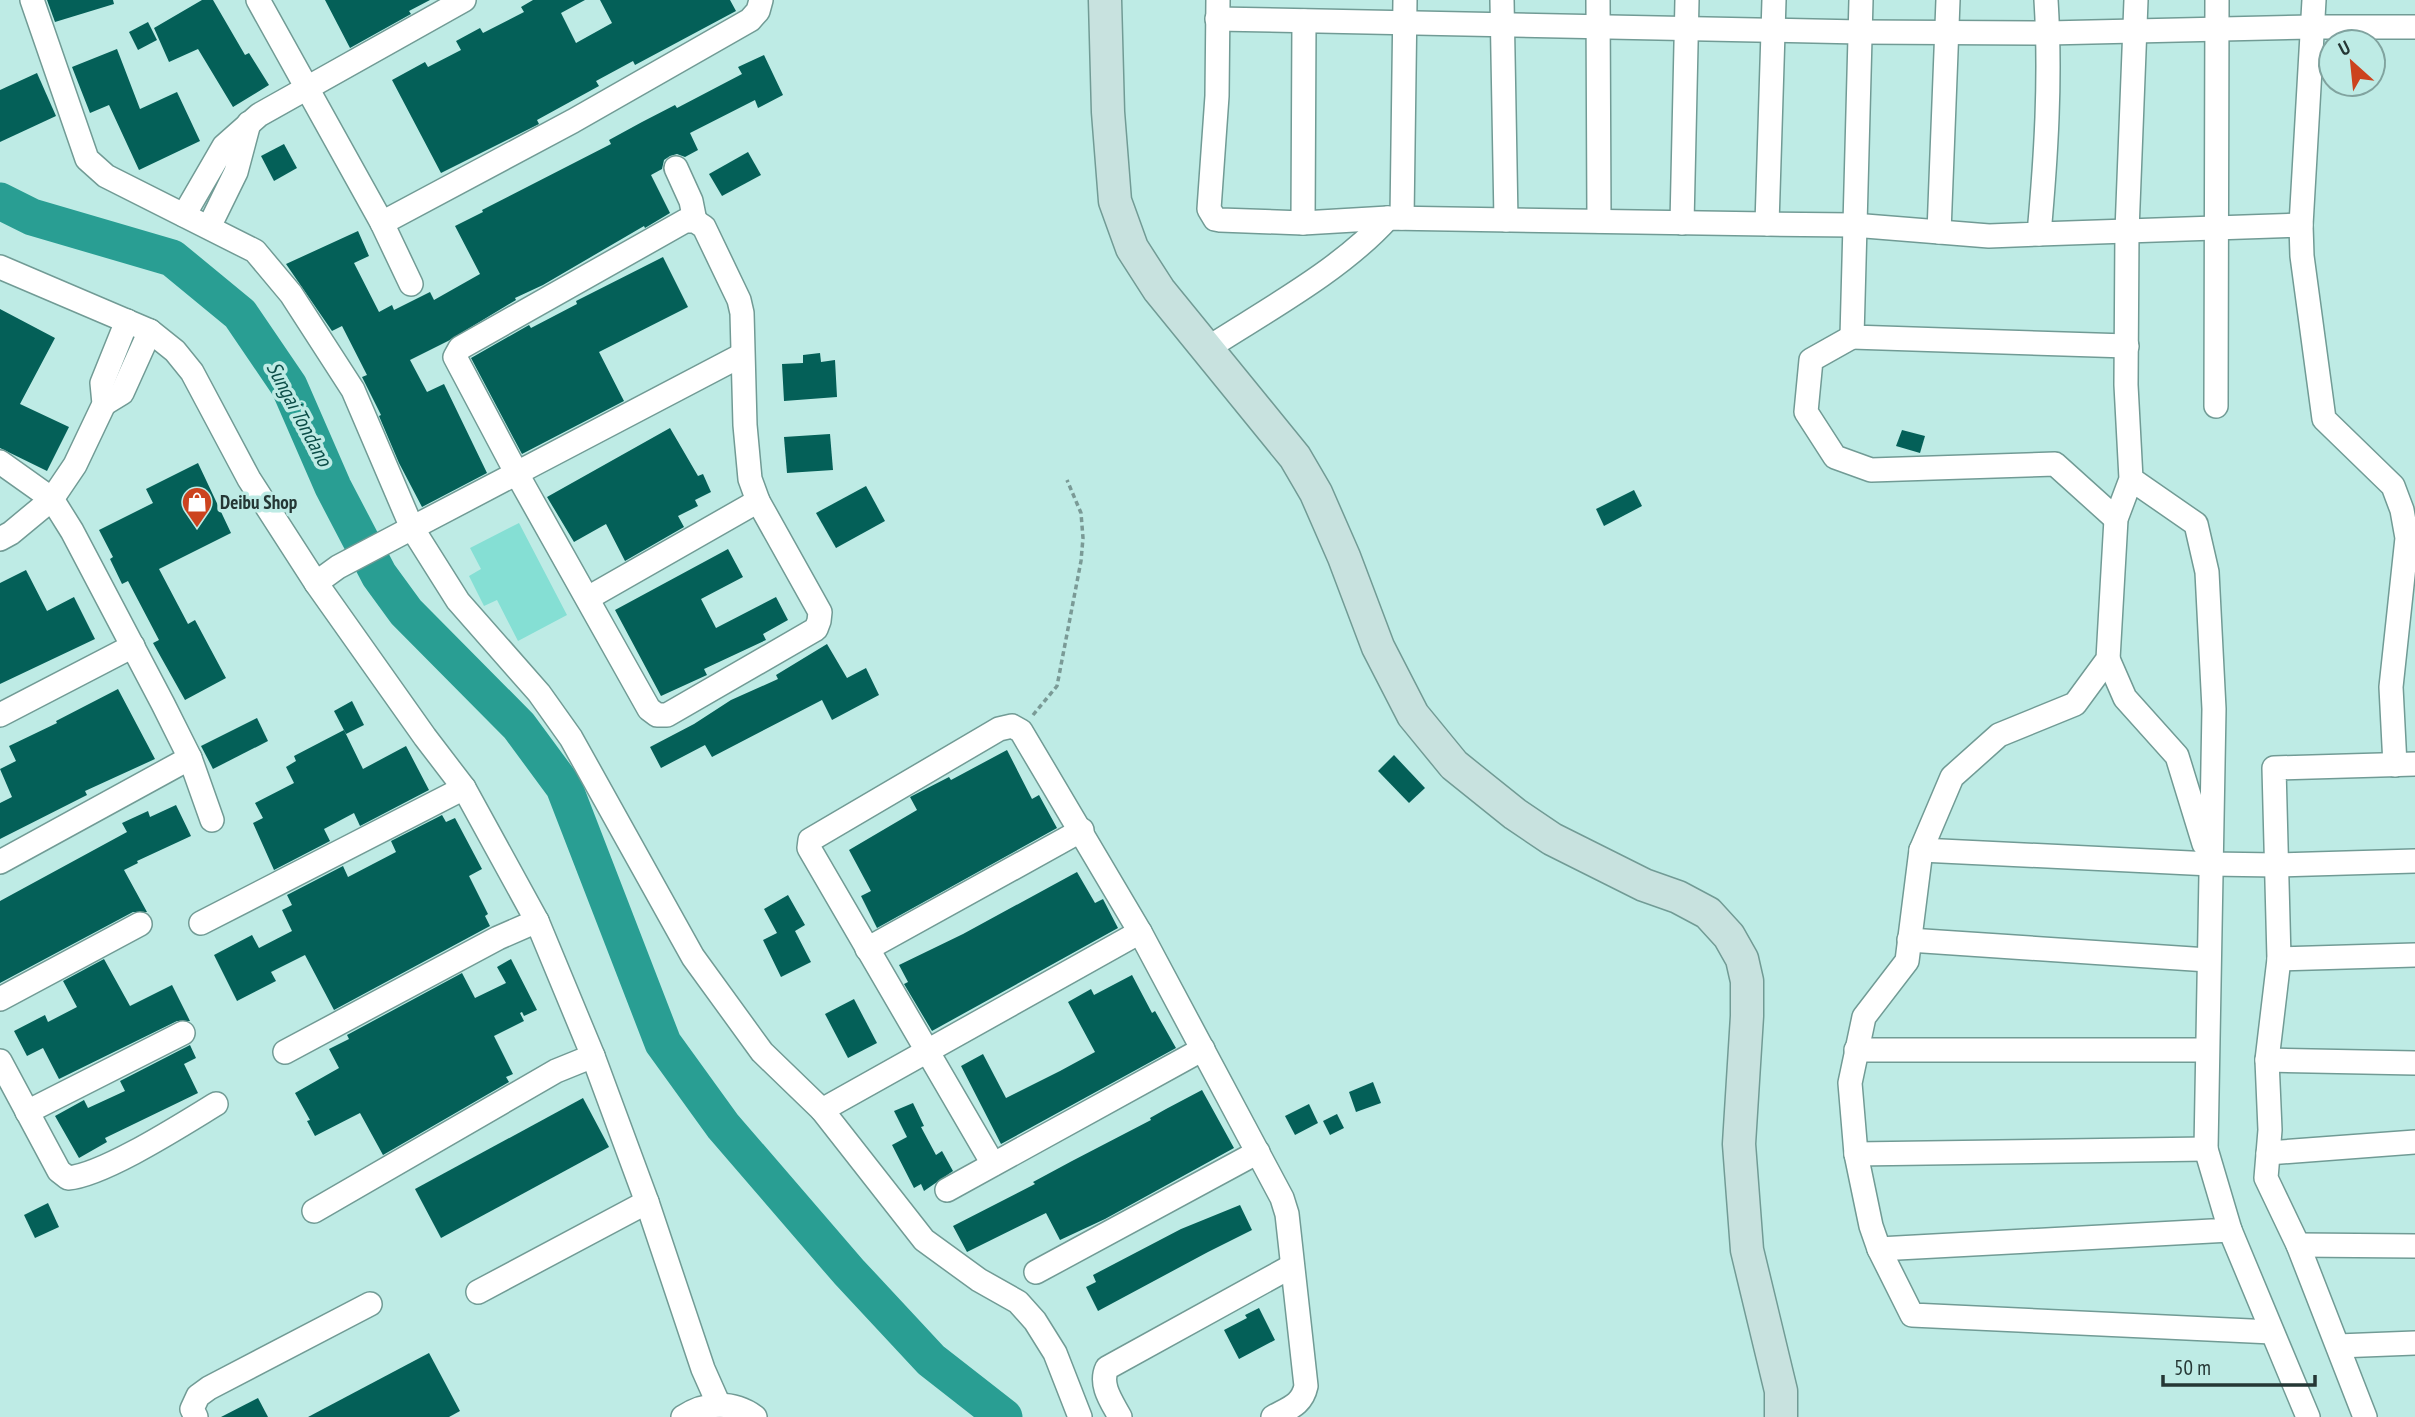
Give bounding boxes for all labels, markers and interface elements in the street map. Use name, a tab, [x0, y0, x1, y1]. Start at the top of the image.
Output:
north arrow	[2317, 28, 2387, 98]
text: U	[2334, 35, 2354, 61]
water label: Sungai Tondano	[261, 357, 339, 472]
shop icon: Deibu Shop	[180, 485, 214, 529]
place label: Deibu Shop	[220, 490, 298, 514]
scale bar	[2163, 1344, 2315, 1388]
text: 50 m	[2174, 1354, 2211, 1381]

